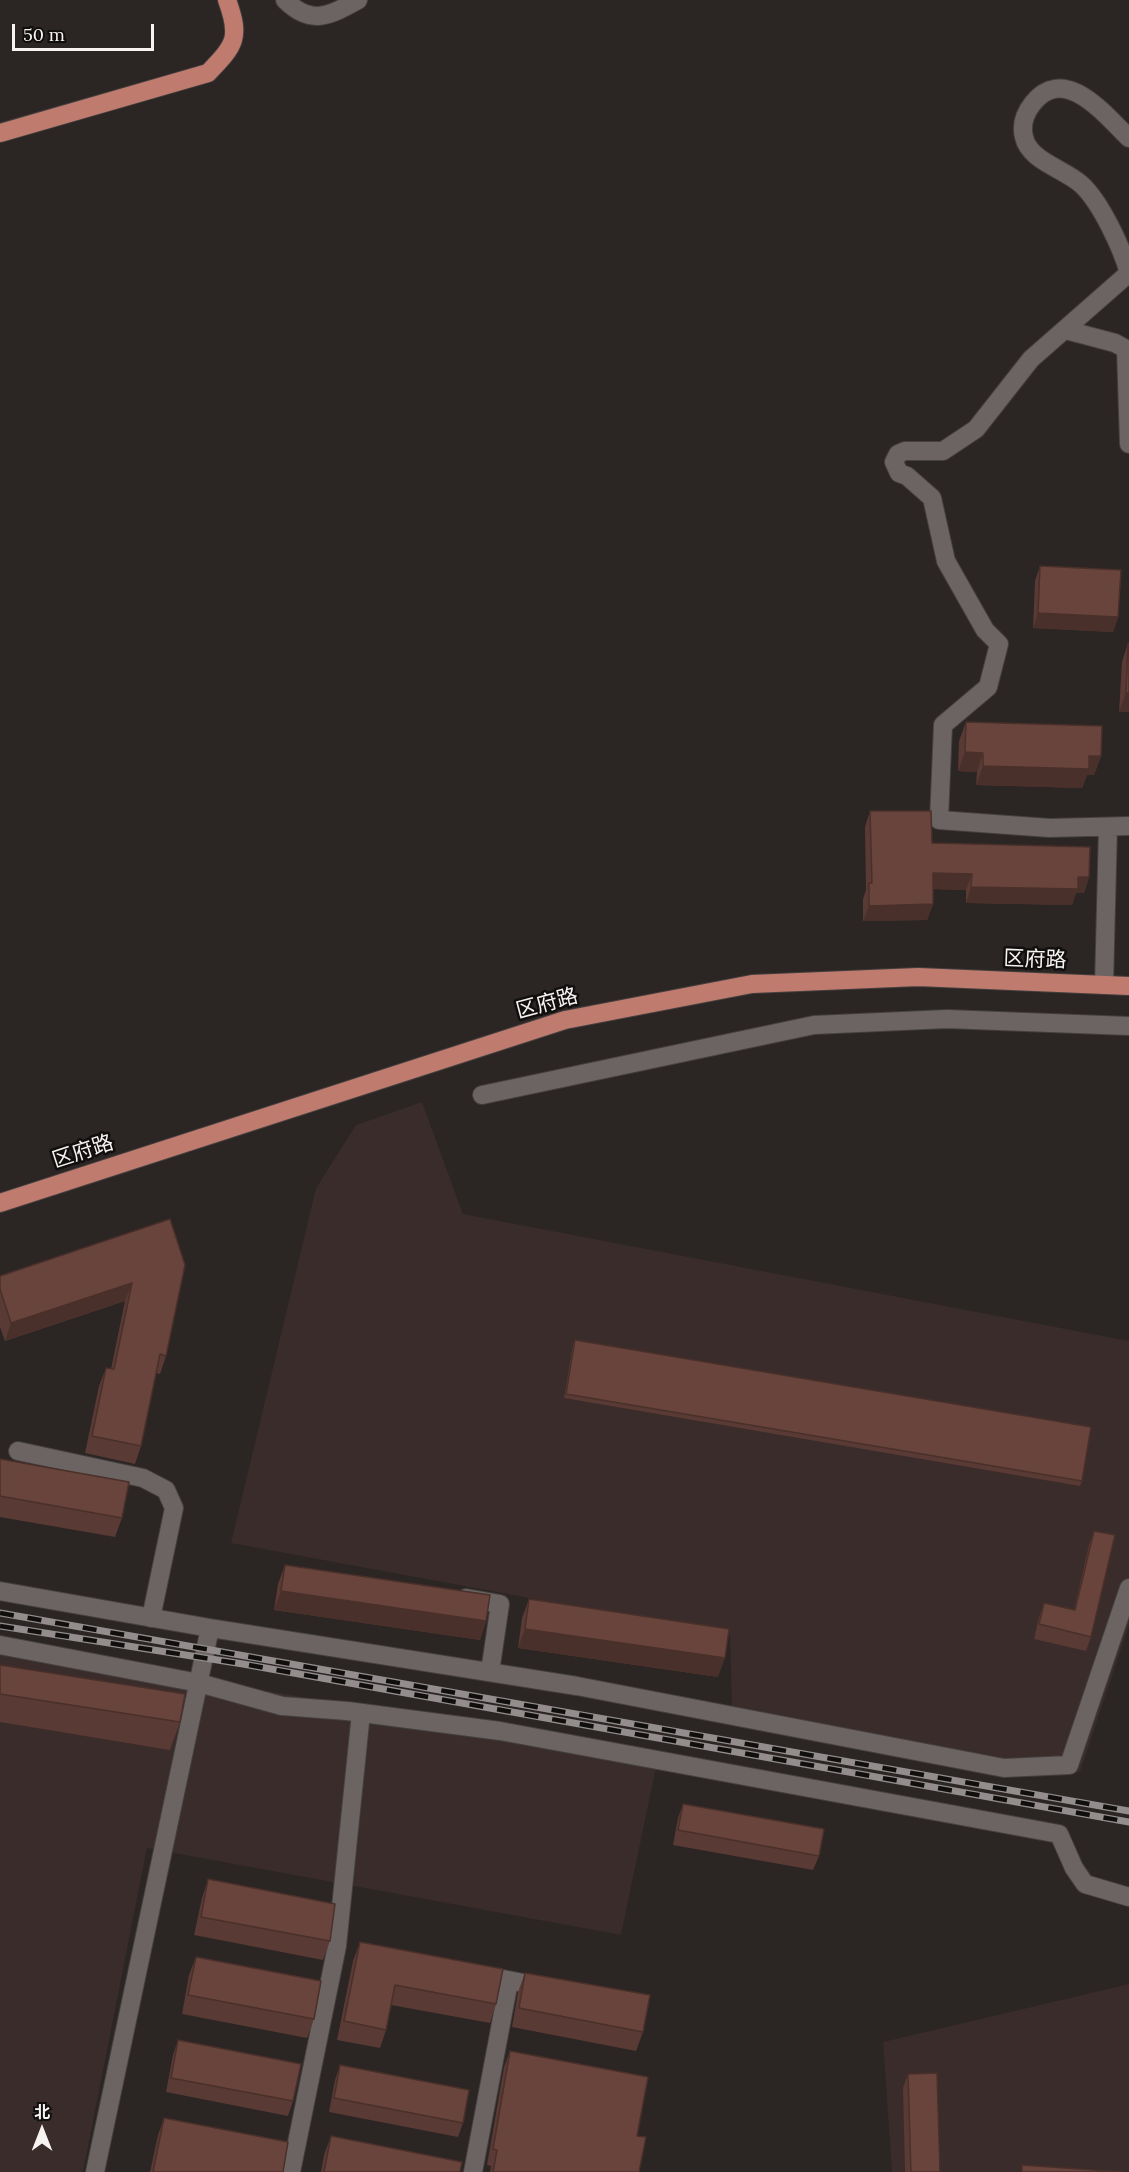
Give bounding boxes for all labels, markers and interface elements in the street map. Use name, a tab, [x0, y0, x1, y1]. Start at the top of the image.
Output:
scale bar	[15, 12, 158, 50]
text: 50 m	[23, 23, 65, 46]
street label: 区府路	[1003, 946, 1067, 974]
street label: 区府路	[513, 984, 581, 1024]
street label: 区府路	[49, 1130, 117, 1174]
north arrow	[12, 2100, 72, 2160]
text: 北	[34, 2102, 50, 2122]

